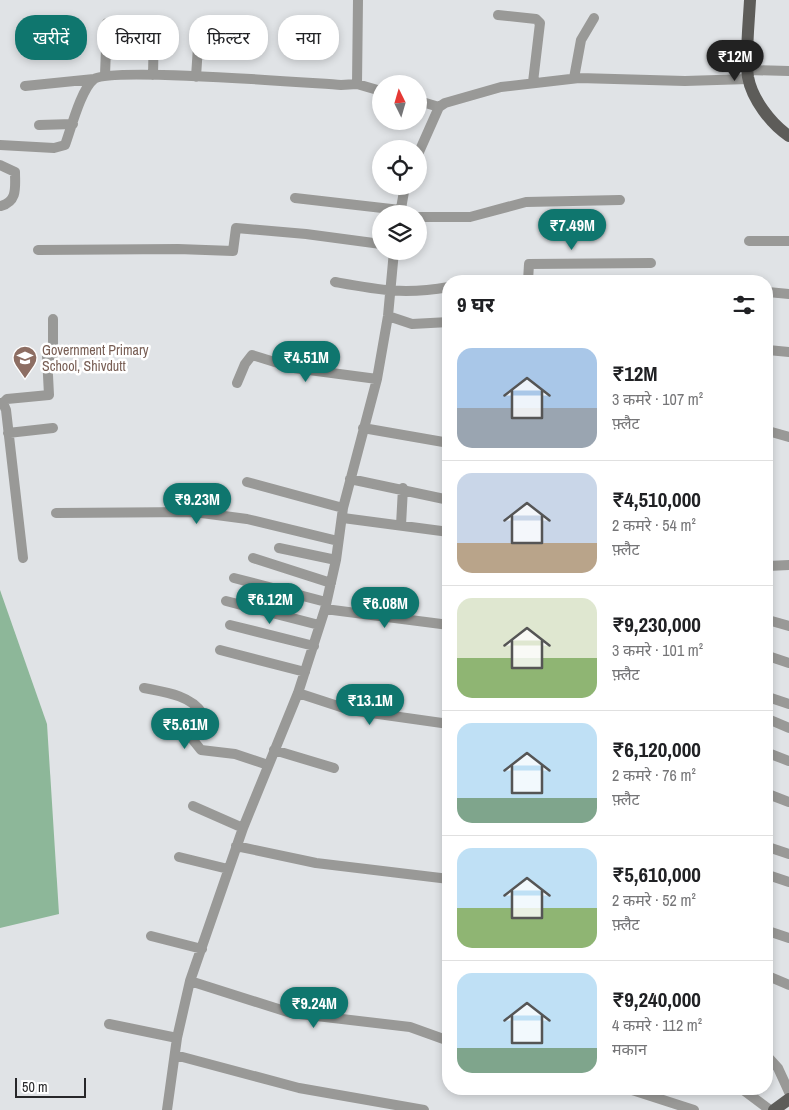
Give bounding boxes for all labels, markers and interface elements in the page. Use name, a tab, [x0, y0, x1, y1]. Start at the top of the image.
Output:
chip: खरीदें	[15, 15, 87, 60]
chip: किराया	[97, 15, 179, 60]
chip: फ़िल्टर	[189, 15, 268, 60]
chip: नया	[278, 15, 339, 60]
pin: ₹12M	[705, 39, 765, 82]
text: ₹12M	[718, 45, 752, 67]
north arrow	[372, 75, 428, 130]
map controls	[372, 75, 427, 260]
button: locate	[372, 140, 427, 195]
button: layers	[372, 205, 427, 260]
pin: ₹7.49M	[531, 208, 613, 251]
text: ₹7.49M	[549, 214, 595, 236]
text: 9 घर	[457, 290, 494, 319]
icon: filters	[730, 291, 758, 319]
pin: ₹4.51M	[265, 340, 347, 383]
place label: Government Primary School, Shivdutt	[42, 341, 149, 375]
school or university icon: Government Primary School, Shivdutt	[12, 345, 38, 379]
text: ₹4.51M	[283, 346, 329, 368]
text: ₹12M	[612, 359, 658, 388]
icon: home	[497, 368, 557, 428]
text: 3 कमरे · 107 m²	[612, 388, 703, 410]
text: फ़्लैट	[612, 412, 640, 434]
pin: ₹9.23M	[156, 482, 238, 525]
text: ₹4,510,000	[612, 485, 701, 514]
text: ₹9.23M	[174, 488, 220, 510]
icon: home	[497, 493, 557, 553]
text: 2 कमरे · 54 m²	[612, 514, 696, 536]
text: फ़्लैट	[612, 538, 640, 560]
pin: ₹6.12M	[229, 582, 311, 625]
pin: ₹6.08M	[344, 586, 426, 629]
text: ₹6.12M	[247, 588, 293, 610]
text: ₹6.08M	[362, 592, 408, 614]
text: ₹9,230,000	[612, 610, 701, 639]
icon: home	[497, 618, 557, 678]
text: 3 कमरे · 101 m²	[612, 639, 703, 661]
text: फ़्लैट	[612, 663, 640, 685]
pin: ₹13.1M	[329, 684, 411, 726]
text: ₹13.1M	[347, 689, 393, 711]
pin: ₹5.61M	[144, 708, 226, 750]
text: ₹5.61M	[162, 713, 208, 735]
text: ₹6,120,000	[612, 735, 701, 764]
icon: home	[497, 743, 557, 803]
text: 2 कमरे · 76 m²	[612, 764, 696, 786]
text: फ़्लैट	[612, 788, 640, 810]
text: ₹5,610,000	[612, 860, 701, 889]
icon: home	[497, 868, 557, 928]
text: 2 कमरे · 52 m²	[612, 889, 696, 911]
text: फ़्लैट	[612, 913, 640, 935]
text: ₹9,240,000	[612, 985, 701, 1014]
pin: ₹9.24M	[273, 986, 355, 1029]
text: ₹9.24M	[291, 992, 337, 1014]
icon: home	[497, 993, 557, 1053]
text: 4 कमरे · 112 m²	[612, 1014, 702, 1036]
text: मकान	[612, 1038, 647, 1060]
scale bar	[15, 1075, 86, 1098]
text: 50 m	[22, 1078, 48, 1096]

